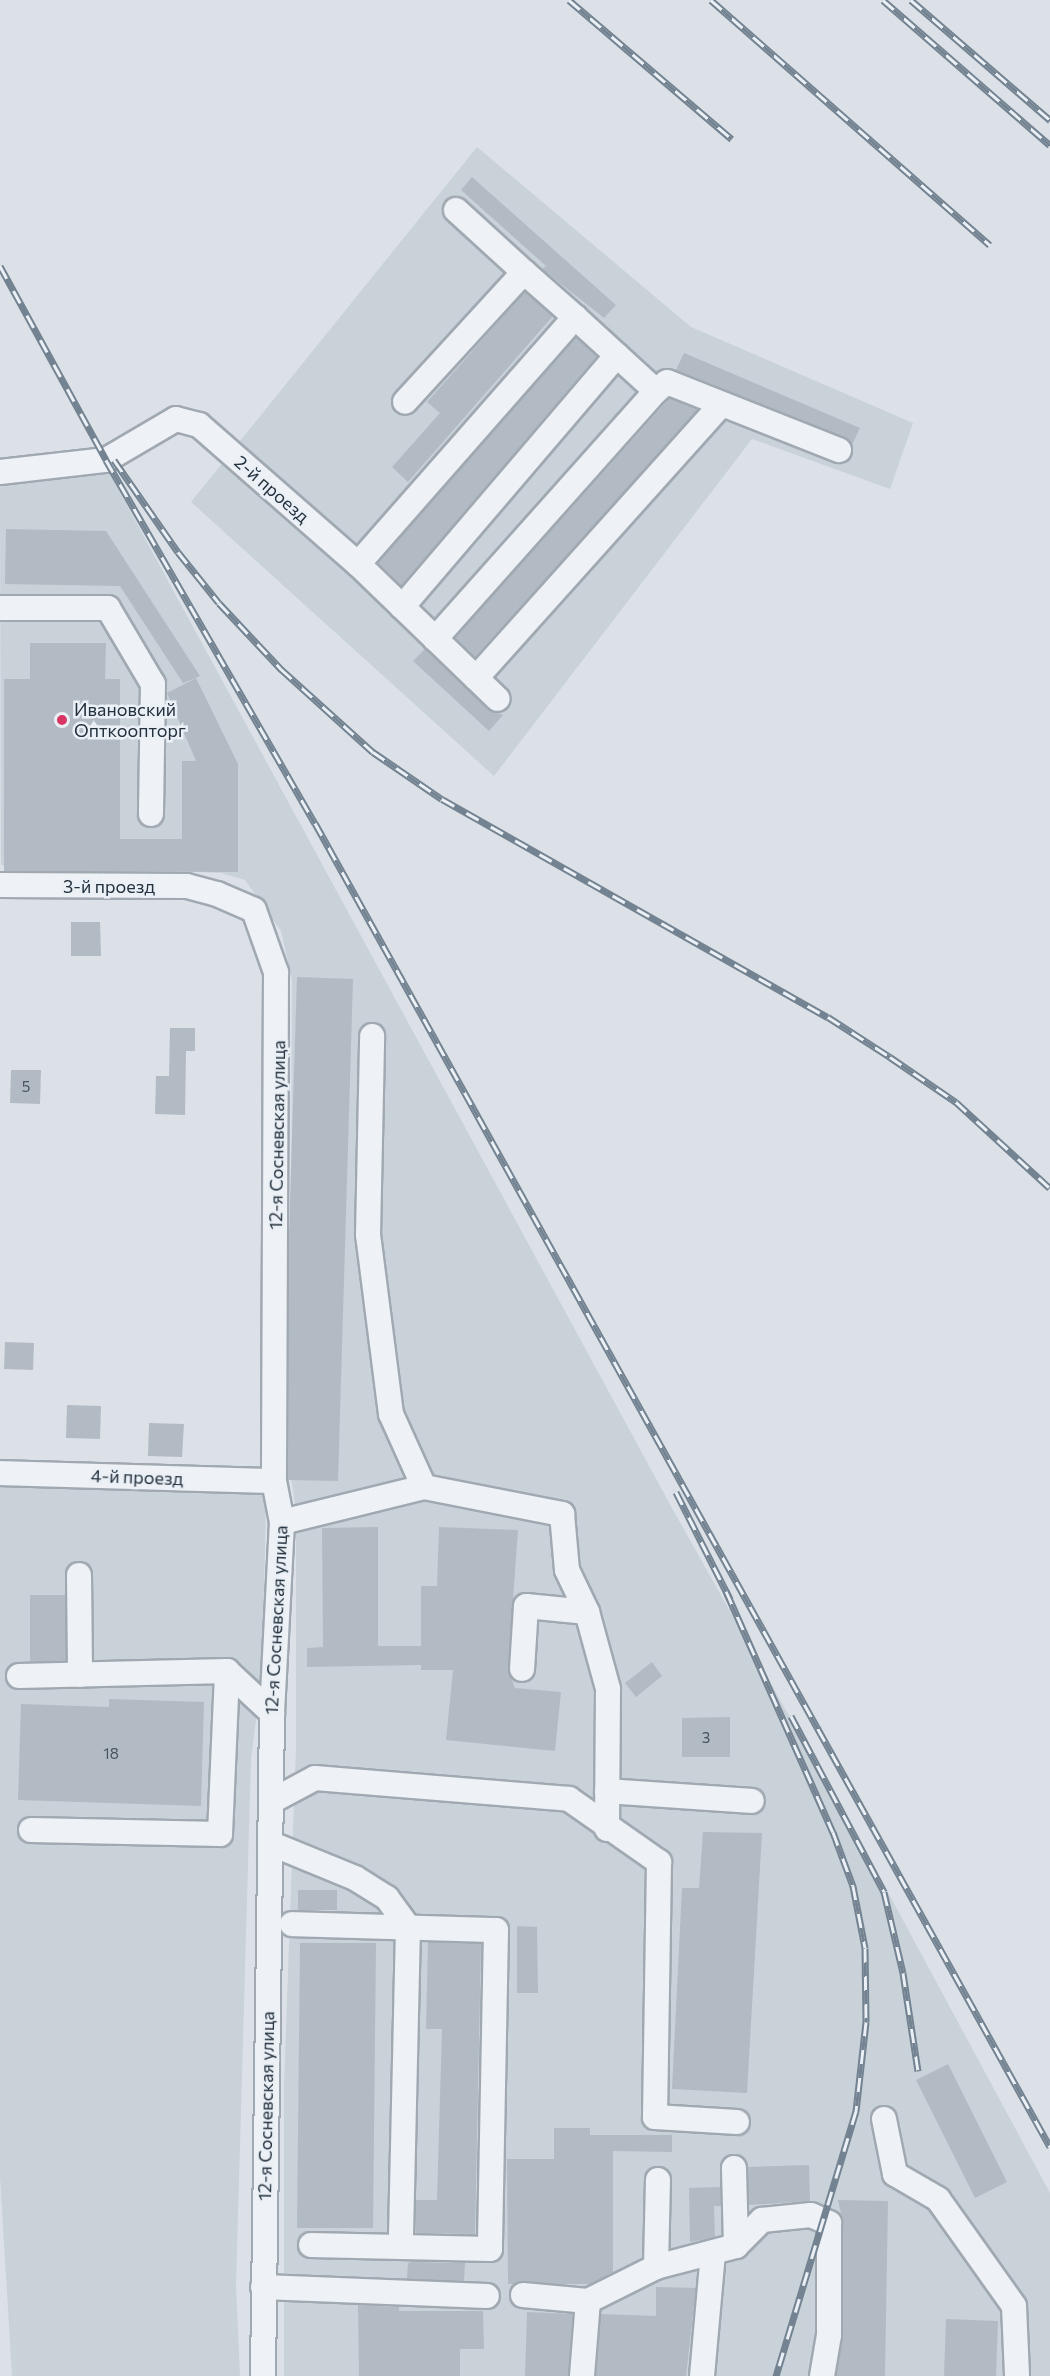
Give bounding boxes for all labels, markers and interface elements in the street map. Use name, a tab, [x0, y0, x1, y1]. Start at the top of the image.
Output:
street label: 2-й проезд	[230, 451, 314, 527]
place label: Ивановский Опткоопторг	[74, 699, 186, 742]
marker: Ивановский Опткоопторг	[55, 713, 69, 727]
street label: 3-й проезд	[63, 875, 155, 897]
street label: 12-я Сосневская улица	[265, 1040, 289, 1230]
house number: 5	[22, 1078, 30, 1096]
street label: 4-й проезд	[90, 1465, 184, 1489]
street label: 12-я Сосневская улица	[260, 1525, 292, 1715]
house number: 3	[702, 1729, 710, 1747]
house number: 18	[103, 1745, 119, 1763]
street label: 12-я Сосневская улица	[254, 2011, 278, 2201]

